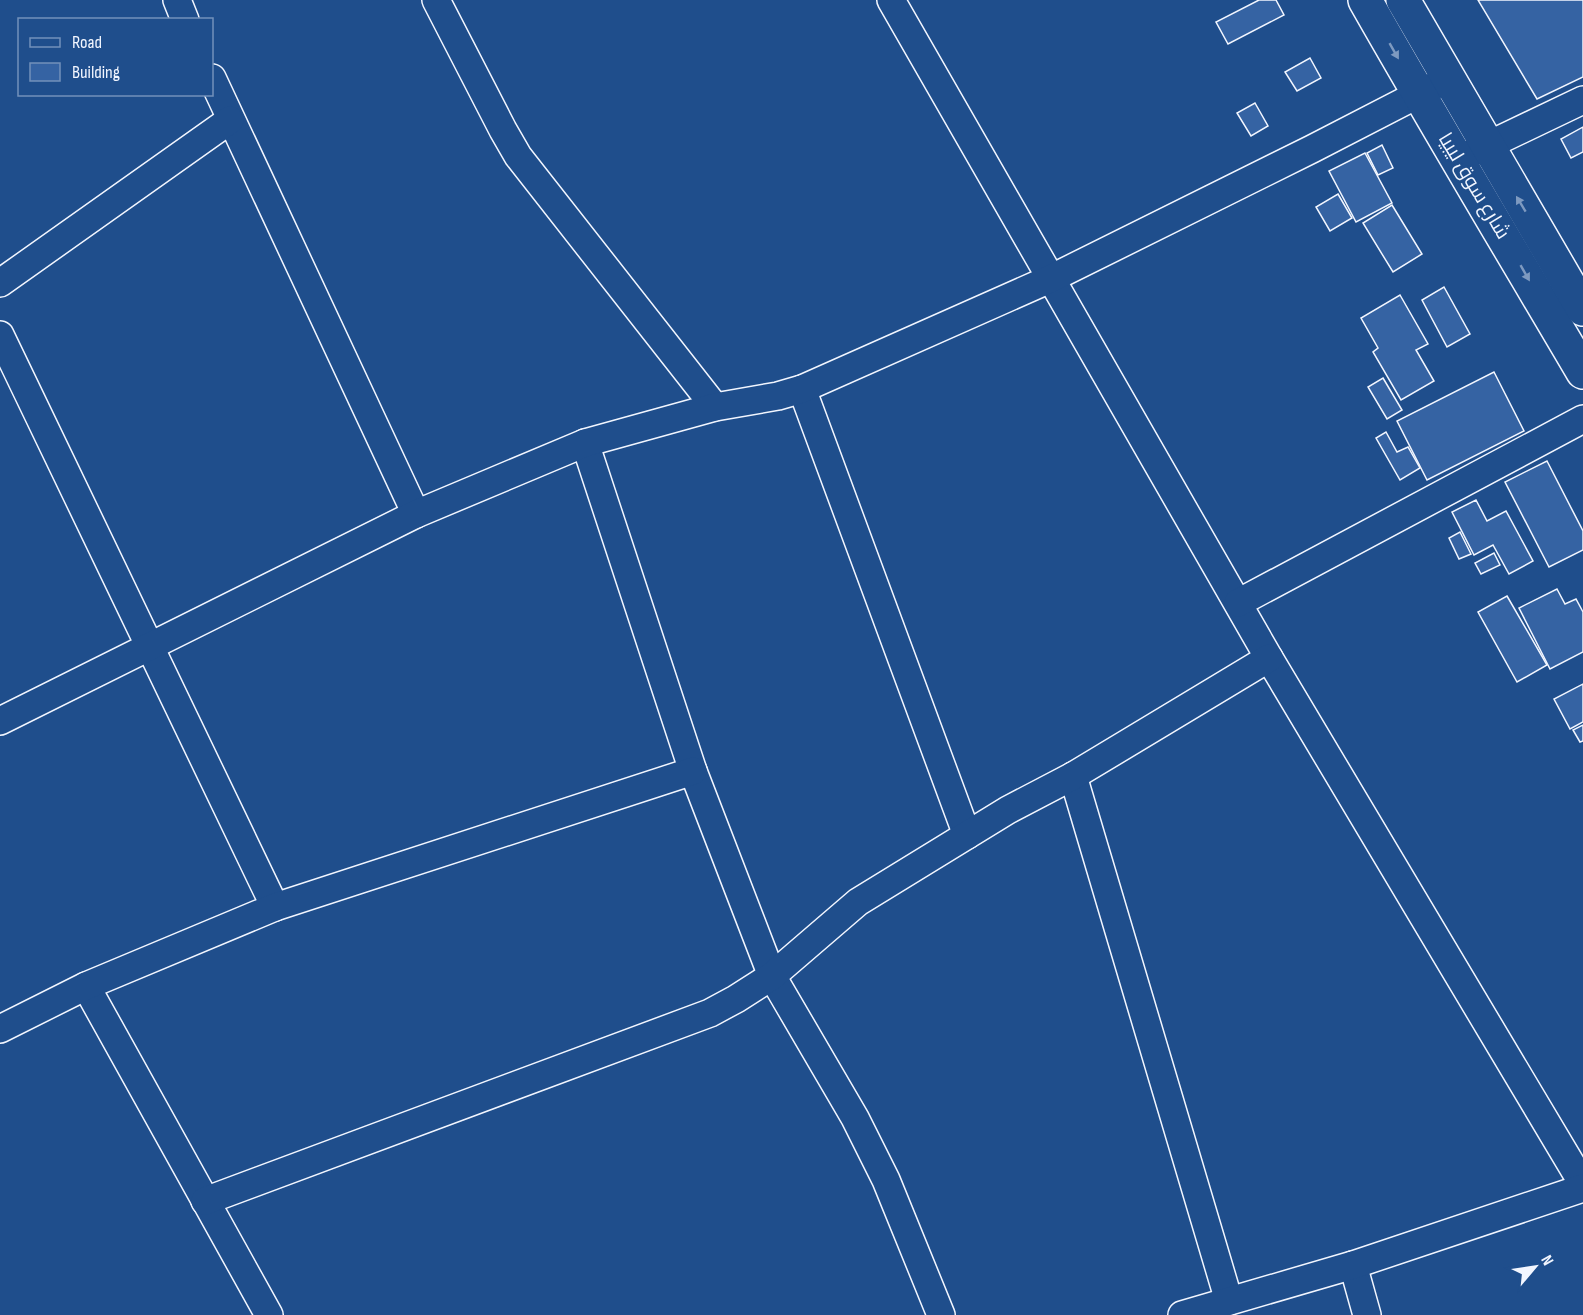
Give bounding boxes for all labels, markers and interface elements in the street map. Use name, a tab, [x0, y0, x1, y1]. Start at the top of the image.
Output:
legend	[18, 18, 213, 96]
text: Road	[72, 32, 102, 53]
one-way arrow	[1389, 43, 1399, 60]
text: Building	[72, 62, 120, 83]
street label: شارع سوق ليبيا	[1432, 129, 1515, 244]
one-way arrow	[1516, 196, 1527, 212]
one-way arrow	[1520, 265, 1531, 281]
north arrow	[1505, 1237, 1565, 1297]
text: N	[1536, 1252, 1557, 1269]

